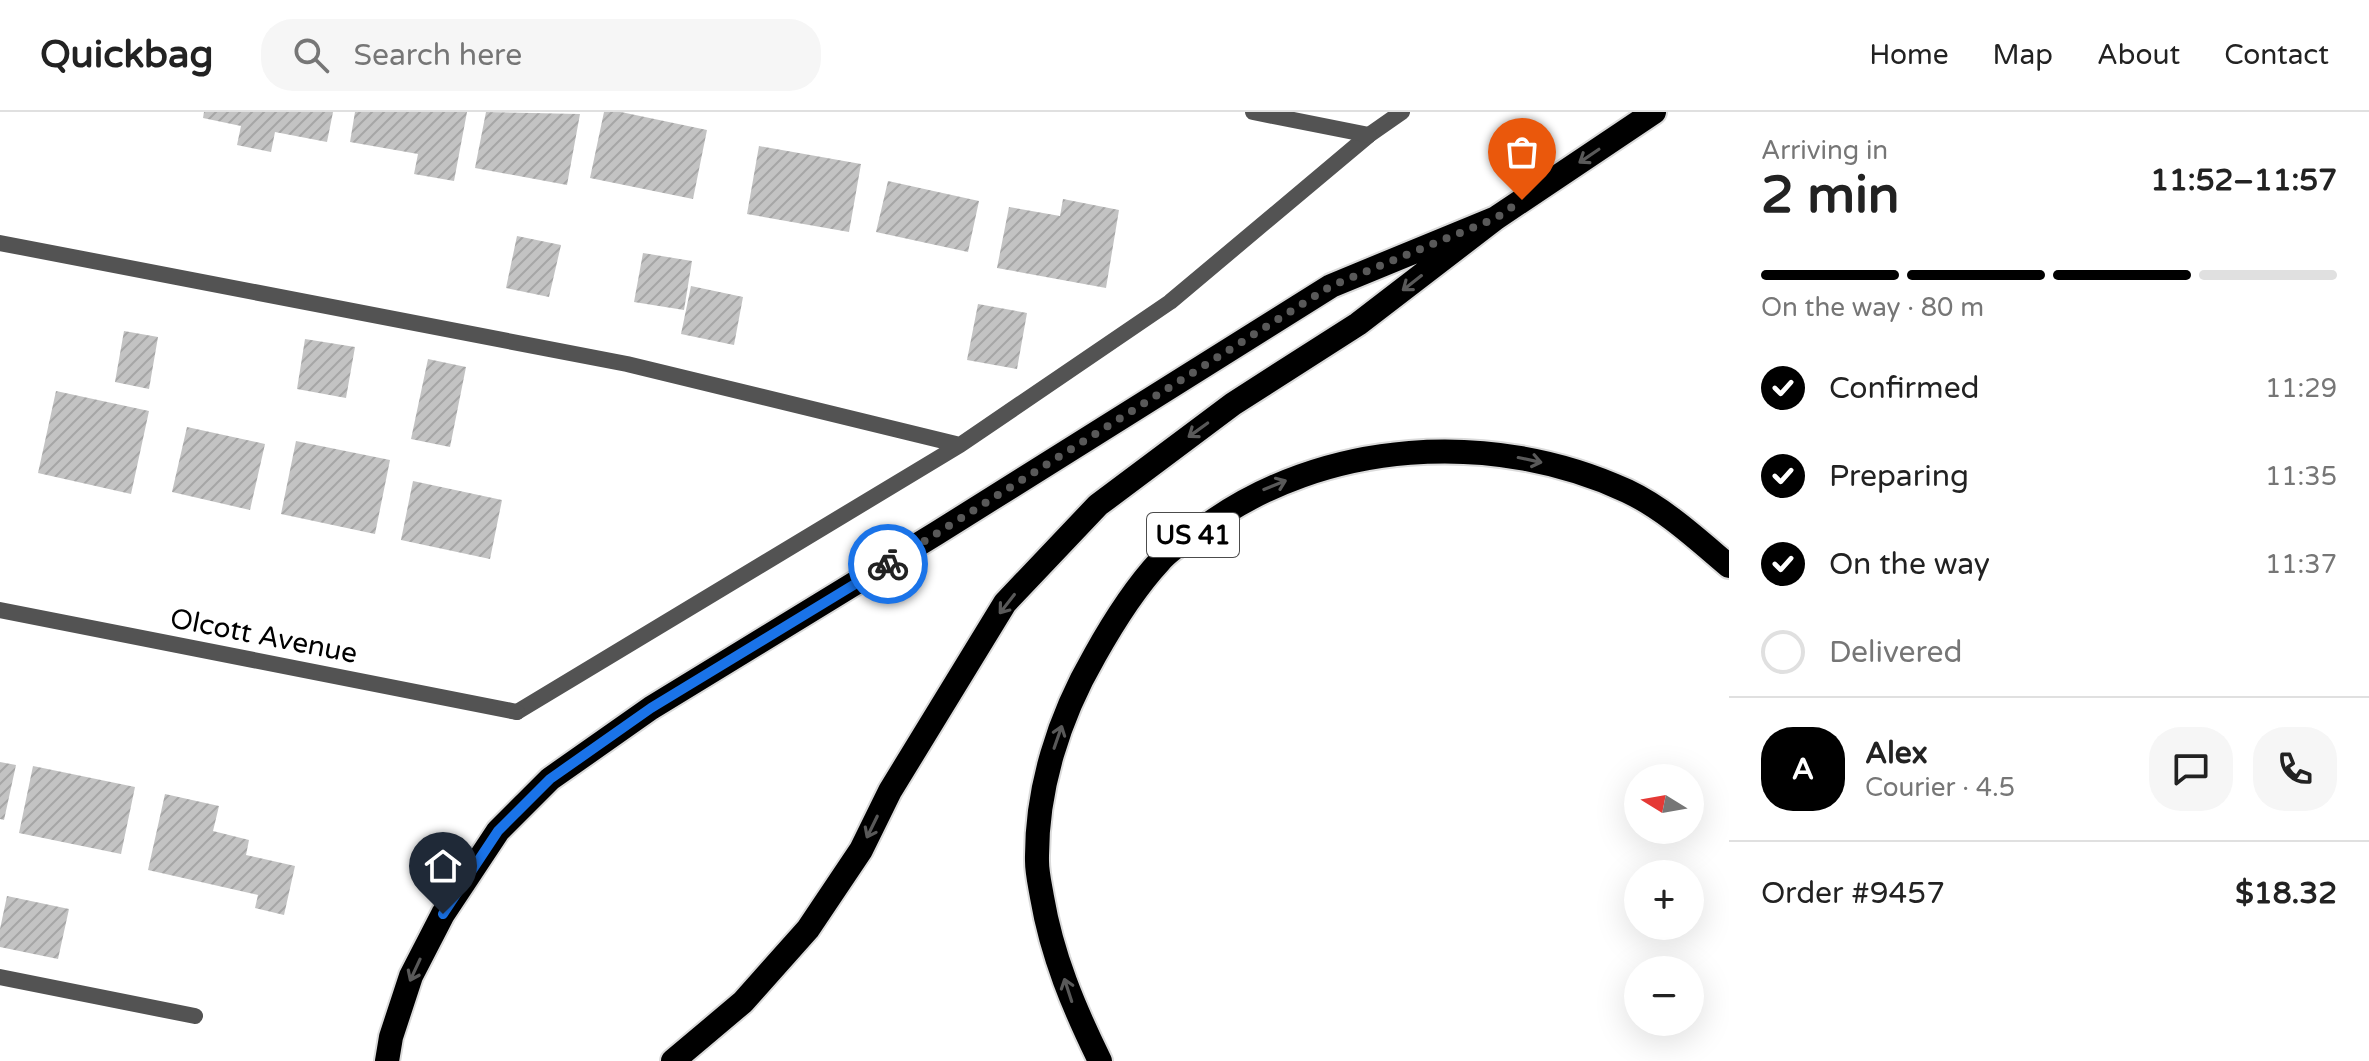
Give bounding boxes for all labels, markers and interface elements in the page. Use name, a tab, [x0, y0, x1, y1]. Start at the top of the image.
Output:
search box	[261, 19, 821, 91]
text: Quickbag	[40, 32, 213, 78]
icon: search	[289, 33, 333, 77]
text: Search here	[353, 37, 522, 74]
text: Home	[1869, 38, 1949, 72]
text: Map	[1993, 38, 2053, 72]
text: About	[2097, 38, 2180, 72]
text: Contact	[2224, 38, 2329, 72]
pin	[1488, 118, 1556, 200]
icon: bag	[1500, 130, 1544, 174]
text: Arriving in	[1761, 135, 1888, 166]
one-way arrow	[1578, 148, 1601, 164]
text: 11:52–11:57	[2150, 162, 2337, 199]
text: 2 min	[1761, 164, 1900, 227]
one-way arrow	[1402, 274, 1423, 292]
text: On the way · 80 m	[1761, 292, 1984, 323]
icon: check	[1761, 366, 1805, 410]
text: Confirmed	[1829, 370, 1980, 407]
text: 11:29	[2265, 373, 2337, 404]
one-way arrow	[1187, 422, 1209, 438]
one-way arrow	[1517, 453, 1543, 468]
icon: check	[1761, 454, 1805, 498]
text: Preparing	[1829, 458, 1969, 495]
text: 11:35	[2265, 461, 2337, 492]
one-way arrow	[1263, 477, 1287, 491]
road number: US 41	[1147, 513, 1239, 557]
courier	[848, 524, 928, 604]
icon: bike	[866, 542, 910, 586]
icon: check	[1761, 542, 1805, 586]
text: On the way	[1829, 546, 1990, 583]
text: 11:37	[2265, 549, 2337, 580]
one-way arrow	[998, 593, 1015, 614]
street label: Olcott Avenue	[167, 601, 360, 671]
text: Delivered	[1829, 634, 1963, 671]
one-way arrow	[1051, 725, 1066, 750]
button: chat	[2149, 727, 2233, 811]
button: phone	[2253, 727, 2337, 811]
text: Alex	[1865, 735, 1928, 772]
text: A	[1792, 751, 1814, 788]
north arrow	[1624, 764, 1704, 844]
map controls	[1624, 764, 1704, 1036]
text: Courier · 4.5	[1865, 772, 2015, 803]
one-way arrow	[864, 814, 879, 838]
pin	[409, 832, 477, 914]
icon: home	[421, 844, 465, 888]
button: +	[1624, 860, 1704, 940]
text: Order #9457	[1761, 875, 1945, 912]
text: $18.32	[2235, 875, 2337, 912]
button: −	[1624, 956, 1704, 1036]
one-way arrow	[406, 958, 421, 982]
one-way arrow	[1059, 978, 1074, 1003]

